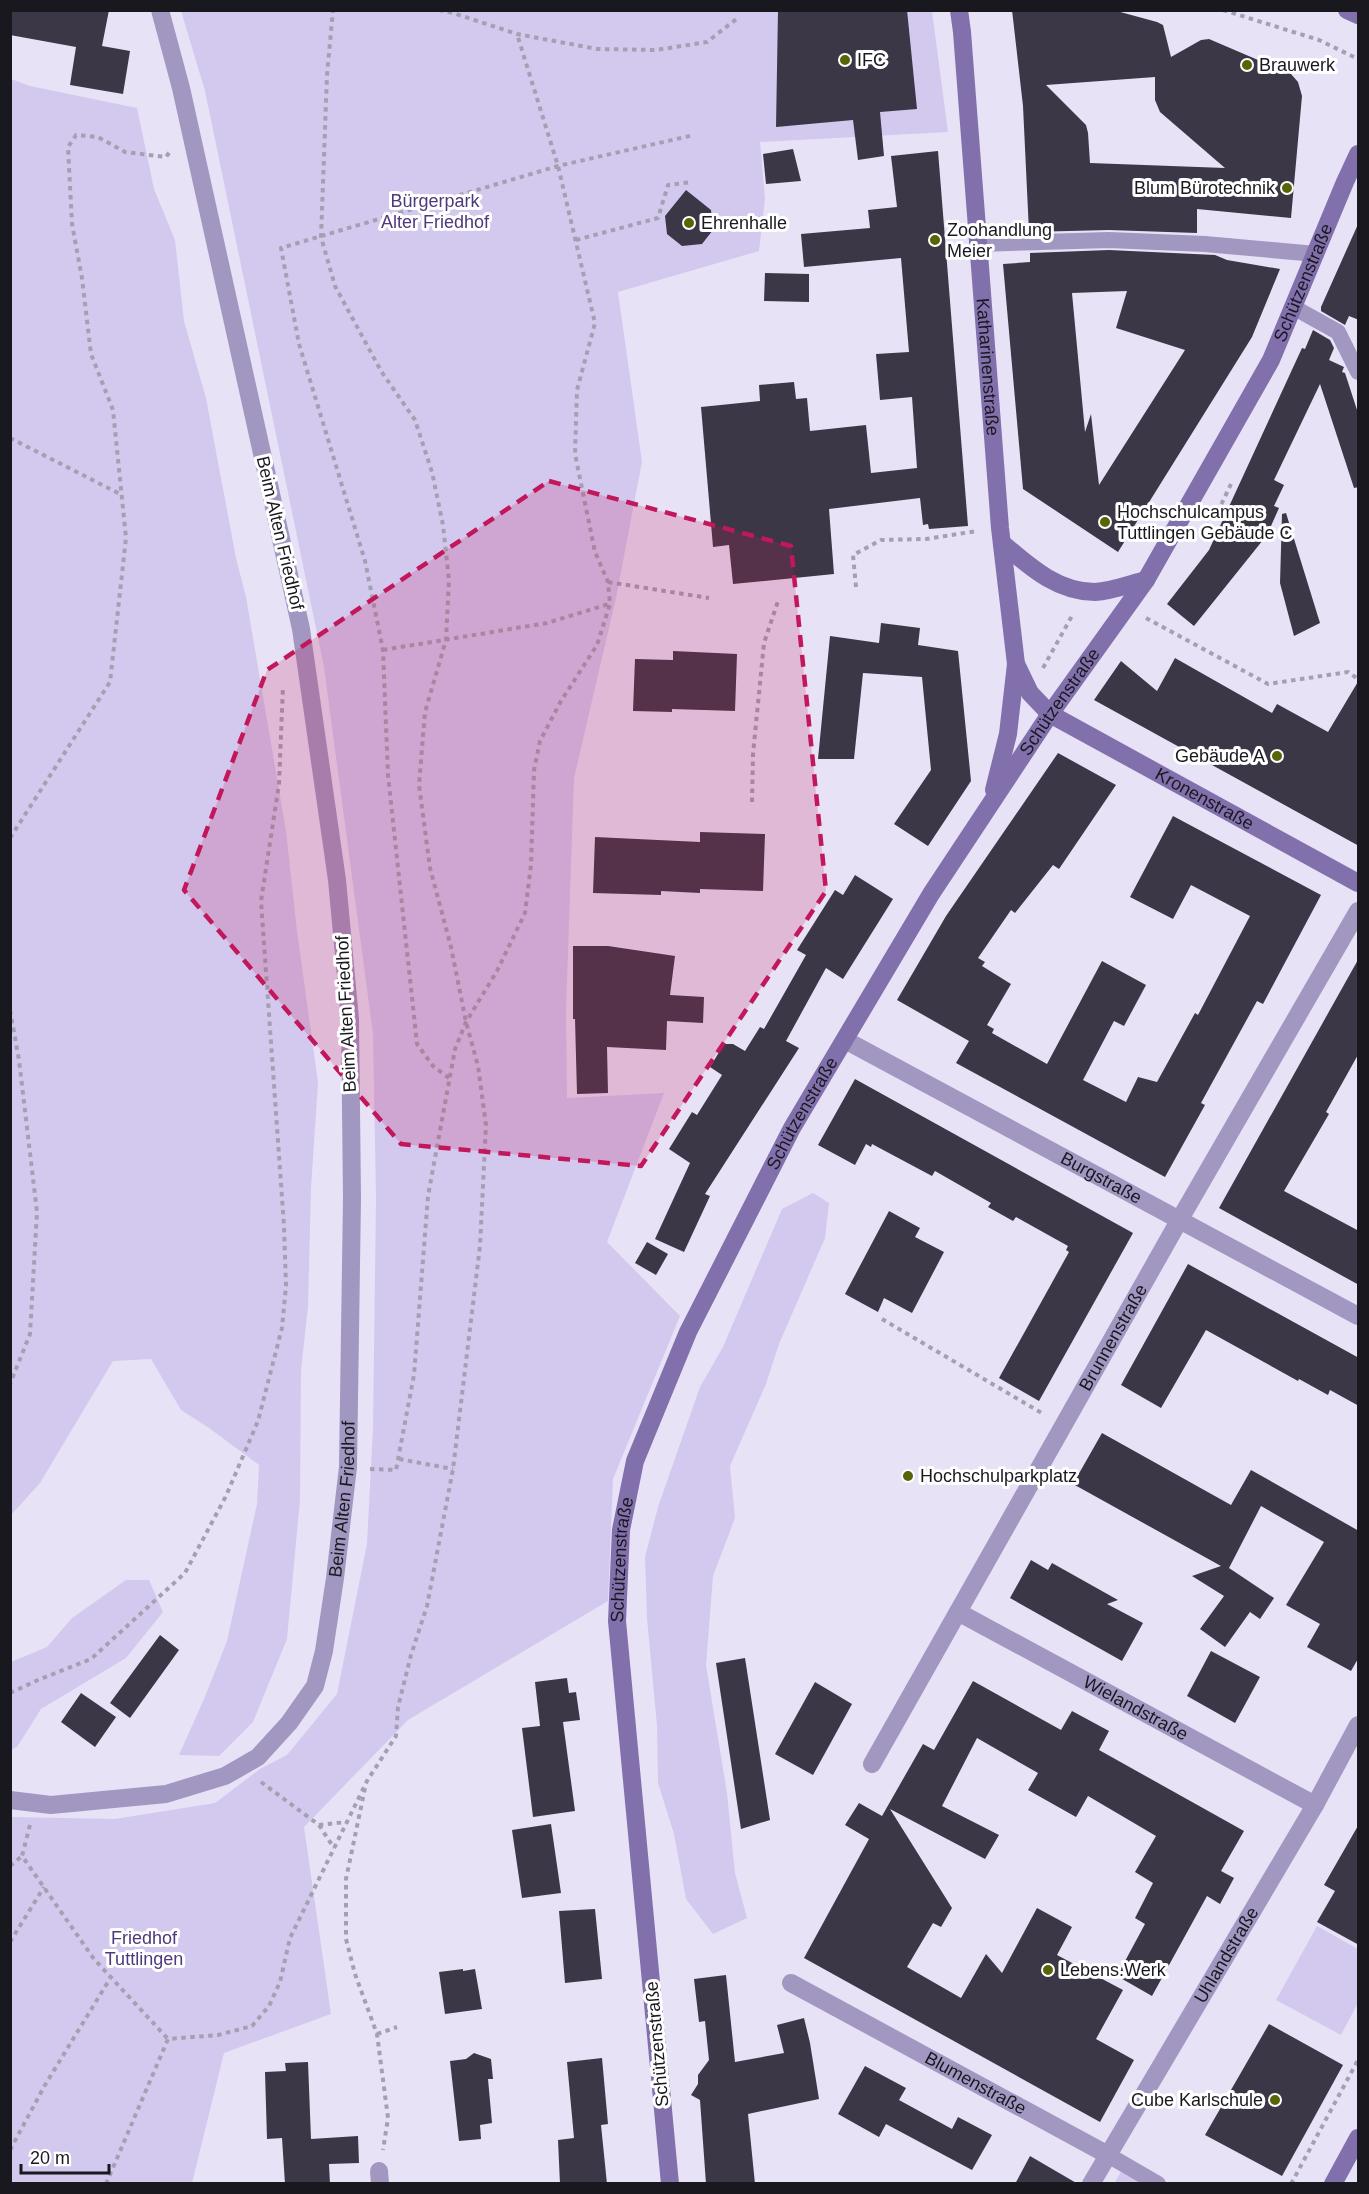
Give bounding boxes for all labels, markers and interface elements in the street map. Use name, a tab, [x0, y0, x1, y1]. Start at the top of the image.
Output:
place label: IFC	[857, 50, 886, 70]
marker: IFC	[838, 53, 852, 67]
place label: Brauwerk	[1259, 55, 1336, 75]
marker: Brauwerk	[1240, 58, 1254, 72]
place label: Blum Bürotechnik	[1134, 178, 1276, 198]
marker: Blum Bürotechnik	[1280, 181, 1294, 195]
park label: Bürgerpark Alter Friedhof	[381, 191, 490, 232]
place label: Ehrenhalle	[701, 213, 787, 233]
marker: Ehrenhalle	[682, 216, 696, 230]
place label: Zoohandlung Meier	[947, 220, 1052, 261]
street label: Schützenstraße	[1270, 221, 1337, 345]
marker: Zoohandlung Meier	[928, 233, 942, 247]
street label: Katharinenstraße	[972, 297, 1003, 436]
street label: Beim Alten Friedhof	[253, 454, 308, 613]
place label: Hochschulcampus Tuttlingen Gebäude C	[1117, 502, 1292, 543]
marker: Hochschulcampus Tuttlingen Gebäude C	[1098, 515, 1112, 529]
street label: Schützenstraße	[1015, 644, 1104, 759]
place label: Gebäude A	[1175, 746, 1265, 766]
marker: Gebäude A	[1270, 749, 1284, 763]
street label: Kronenstraße	[1152, 764, 1257, 834]
street label: Beim Alten Friedhof	[332, 934, 360, 1093]
street label: Schützenstraße	[762, 1054, 842, 1173]
street label: Burgstraße	[1057, 1148, 1145, 1208]
street label: Brunnenstraße	[1075, 1281, 1151, 1394]
street label: Beim Alten Friedhof	[325, 1420, 359, 1579]
place label: Hochschulparkplatz	[920, 1466, 1077, 1486]
marker: Hochschulparkplatz	[901, 1469, 915, 1483]
street label: Schützenstraße	[607, 1495, 637, 1623]
street label: Wielandstraße	[1080, 1672, 1192, 1744]
street label: Uhlandstraße	[1190, 1903, 1262, 2007]
park label: Friedhof Tuttlingen	[105, 1928, 183, 1969]
place label: Lebens.Werk	[1060, 1960, 1167, 1980]
marker: Lebens.Werk	[1041, 1963, 1055, 1977]
street label: Schützenstraße	[642, 1980, 672, 2108]
street label: Blumenstraße	[922, 2048, 1030, 2119]
place label: Cube Karlschule	[1131, 2090, 1263, 2110]
marker: Cube Karlschule	[1268, 2093, 1282, 2107]
scale bar	[21, 2137, 110, 2175]
text: 20 m	[30, 2148, 70, 2168]

